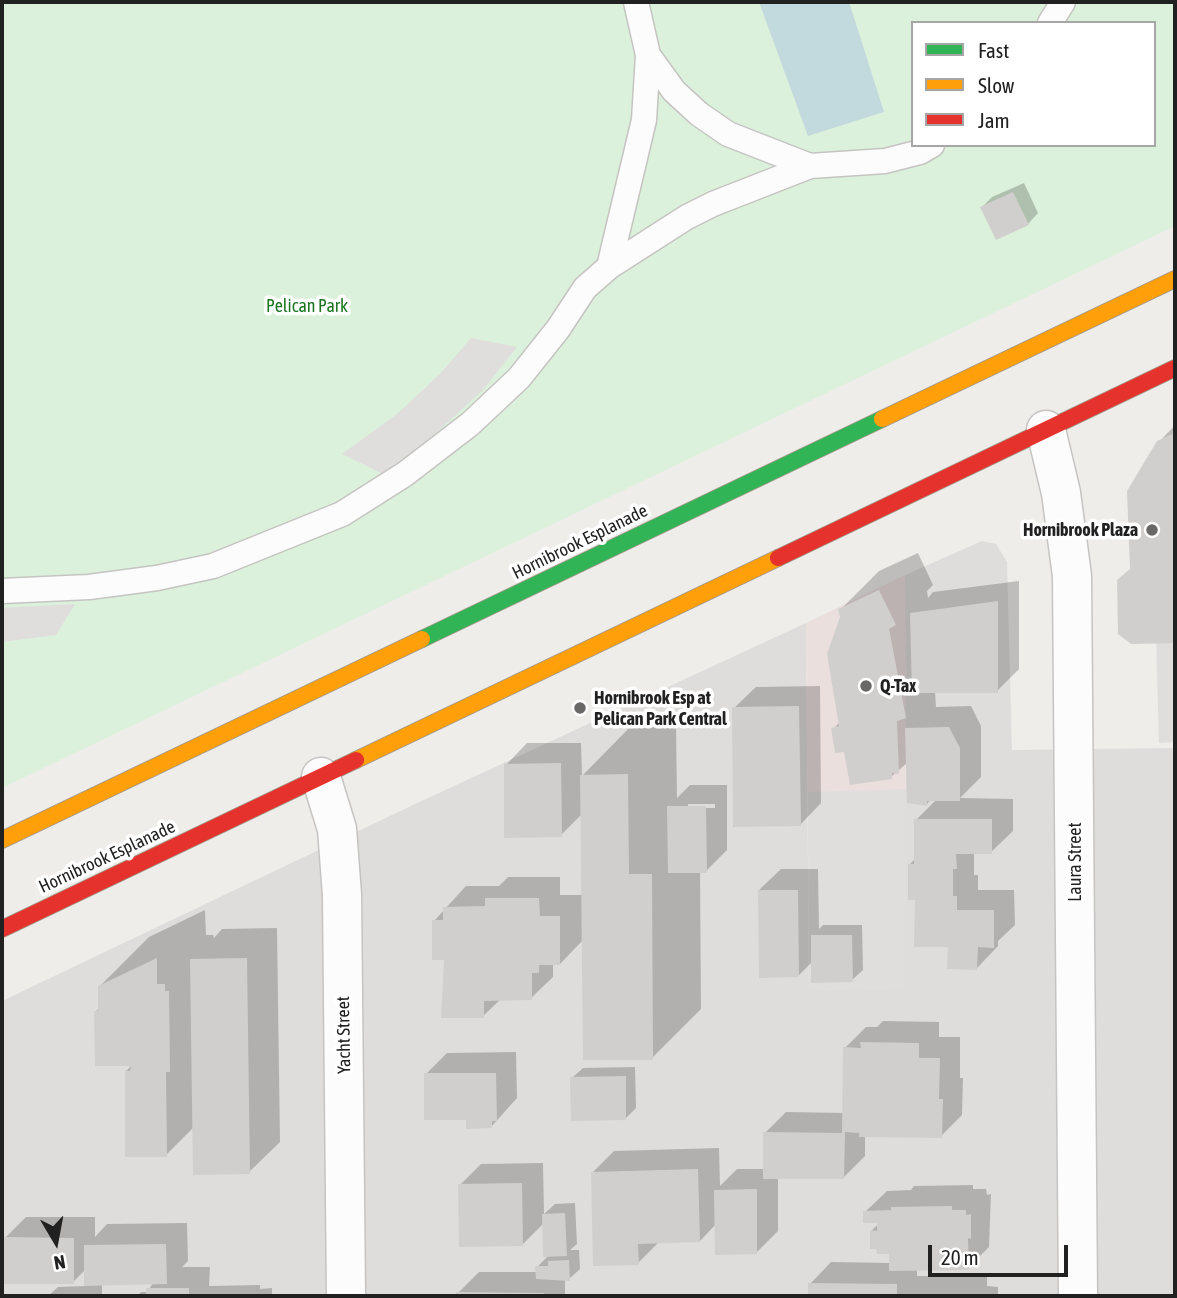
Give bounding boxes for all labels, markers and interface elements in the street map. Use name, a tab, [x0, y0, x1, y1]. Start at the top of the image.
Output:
legend	[911, 21, 1156, 147]
text: Fast	[978, 38, 1009, 62]
text: Slow	[978, 73, 1014, 97]
text: Jam	[978, 108, 1010, 132]
park label: Pelican Park	[266, 295, 348, 317]
street label: Hornibrook Esplanade	[509, 500, 651, 584]
place label: Hornibrook Plaza	[1023, 519, 1138, 541]
marker: Hornibrook Plaza	[1144, 522, 1160, 538]
place label: Q-Tax	[880, 675, 916, 697]
marker: Q-Tax	[858, 678, 874, 694]
place label: Hornibrook Esp at Pelican Park Central	[594, 687, 727, 730]
marker: Hornibrook Esp at Pelican Park Central	[572, 700, 588, 716]
street label: Hornibrook Esplanade	[35, 816, 179, 898]
street label: Laura Street	[1064, 822, 1086, 902]
street label: Yacht Street	[333, 996, 355, 1074]
north arrow	[21, 1207, 91, 1277]
scale bar	[932, 1232, 1072, 1276]
text: 20 m	[941, 1245, 979, 1269]
text: N	[52, 1251, 67, 1274]

